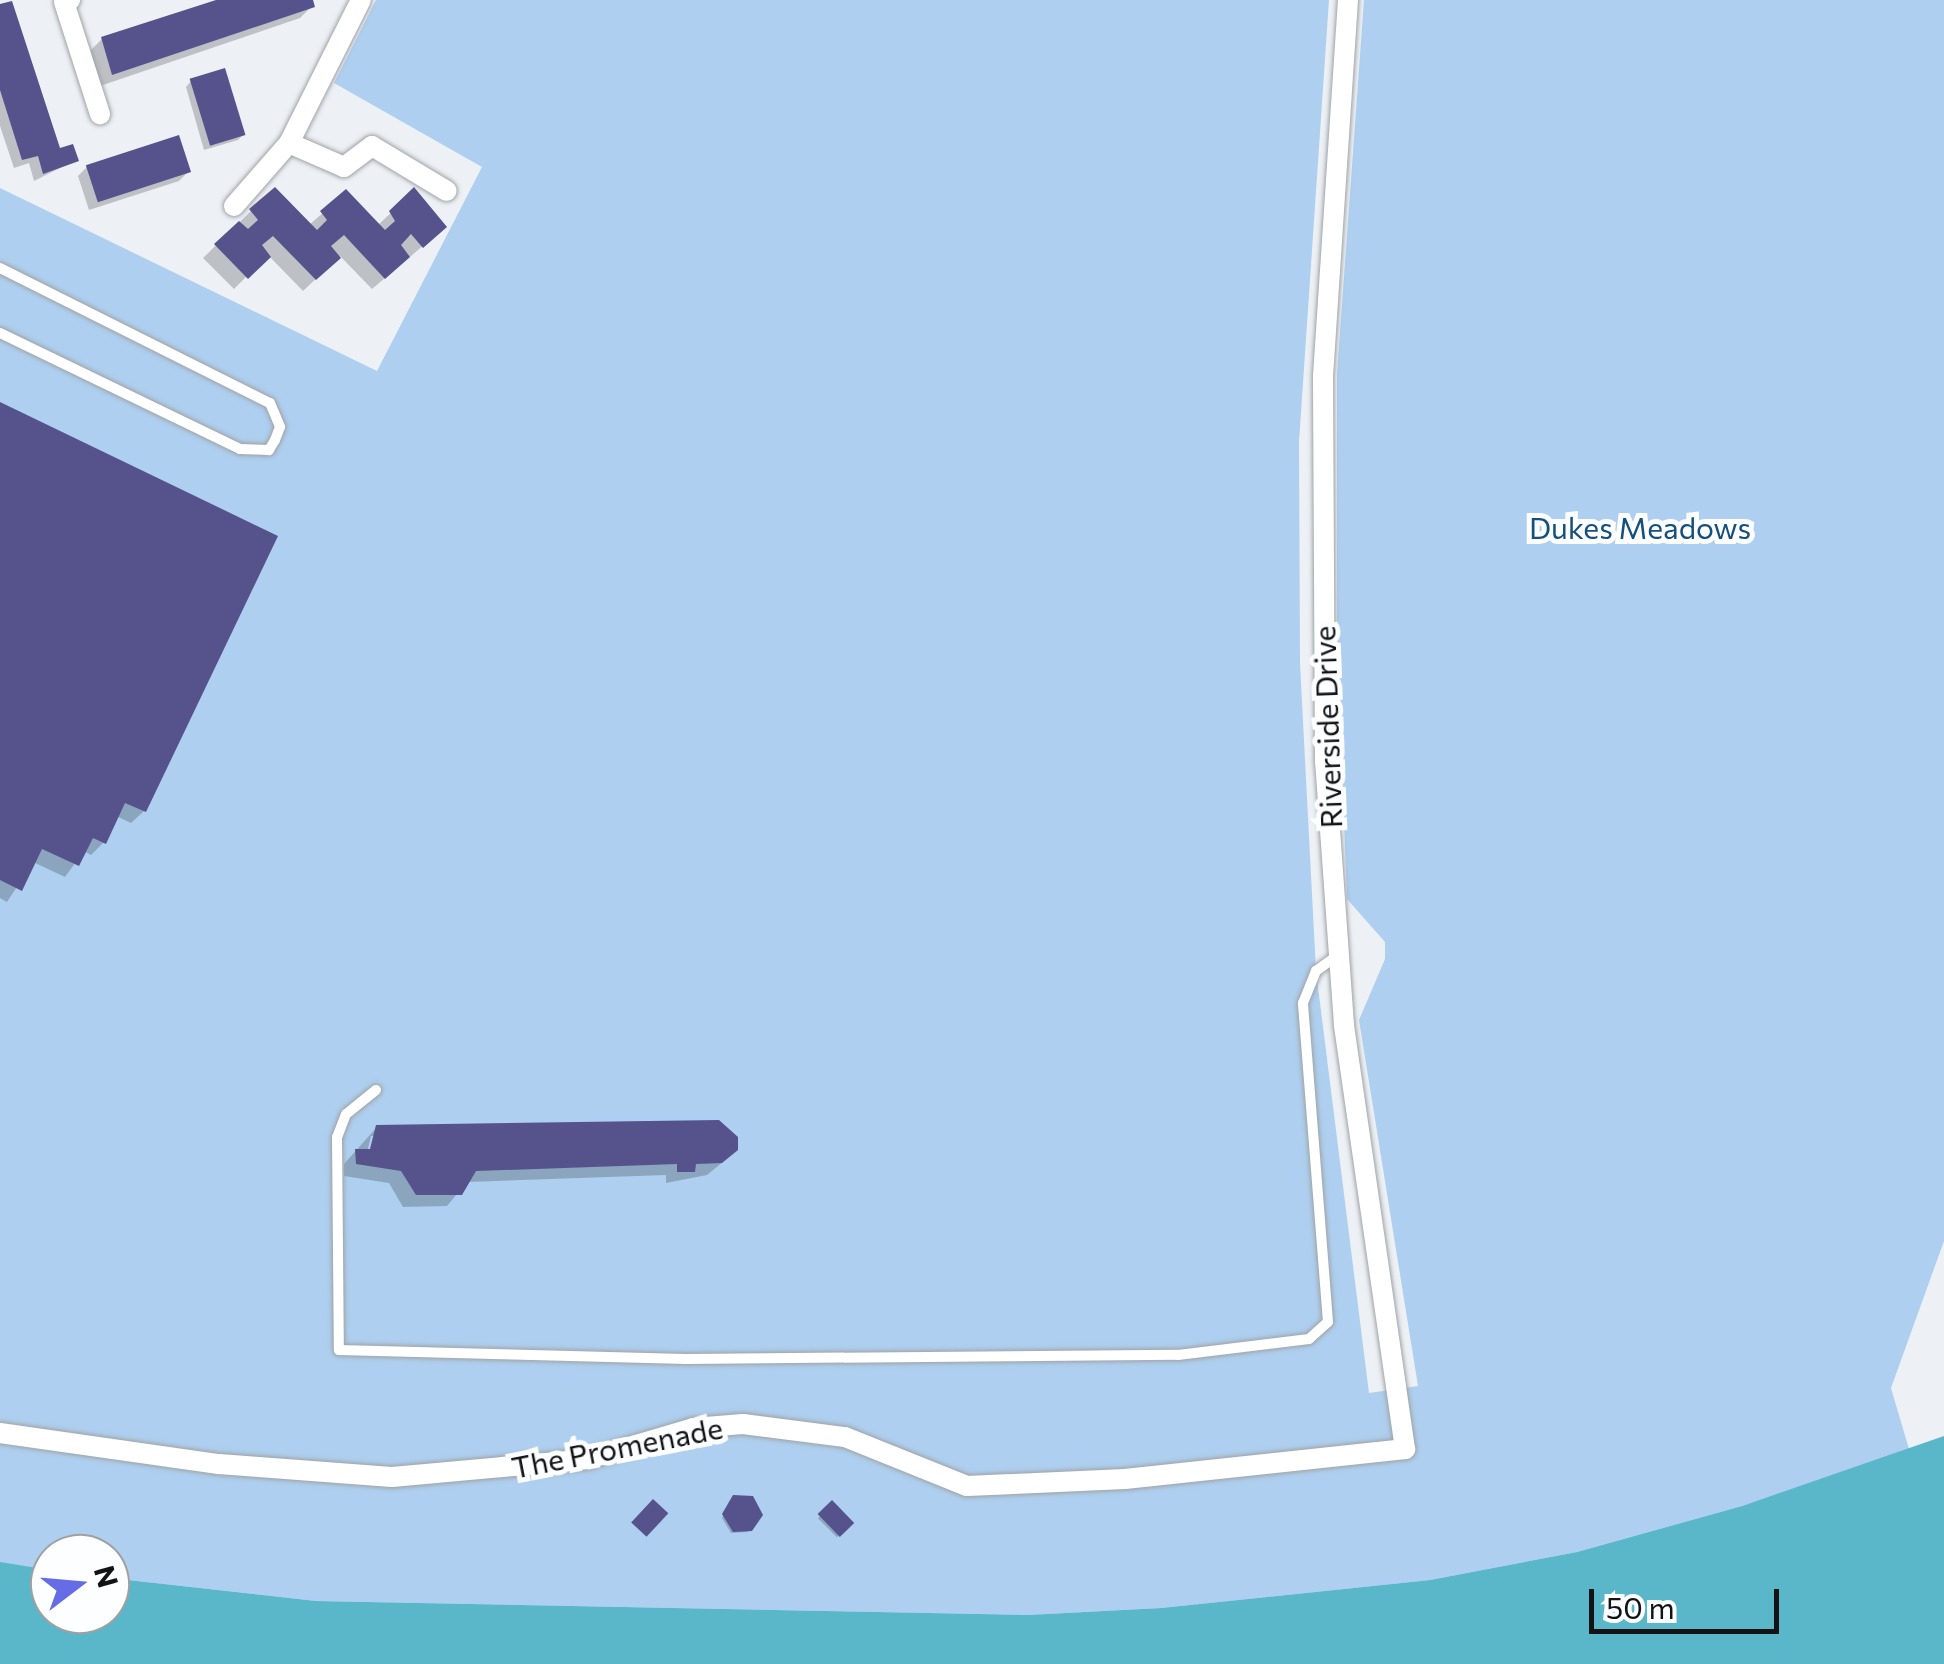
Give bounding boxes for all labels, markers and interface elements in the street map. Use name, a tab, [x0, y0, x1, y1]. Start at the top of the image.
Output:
park label: Dukes Meadows	[1529, 509, 1751, 545]
street label: Riverside Drive	[1305, 625, 1349, 829]
street label: The Promenade	[508, 1409, 726, 1485]
north arrow	[30, 1534, 130, 1634]
text: N	[88, 1562, 126, 1591]
scale bar	[1594, 1569, 1784, 1631]
text: 50 m	[1606, 1588, 1675, 1625]

